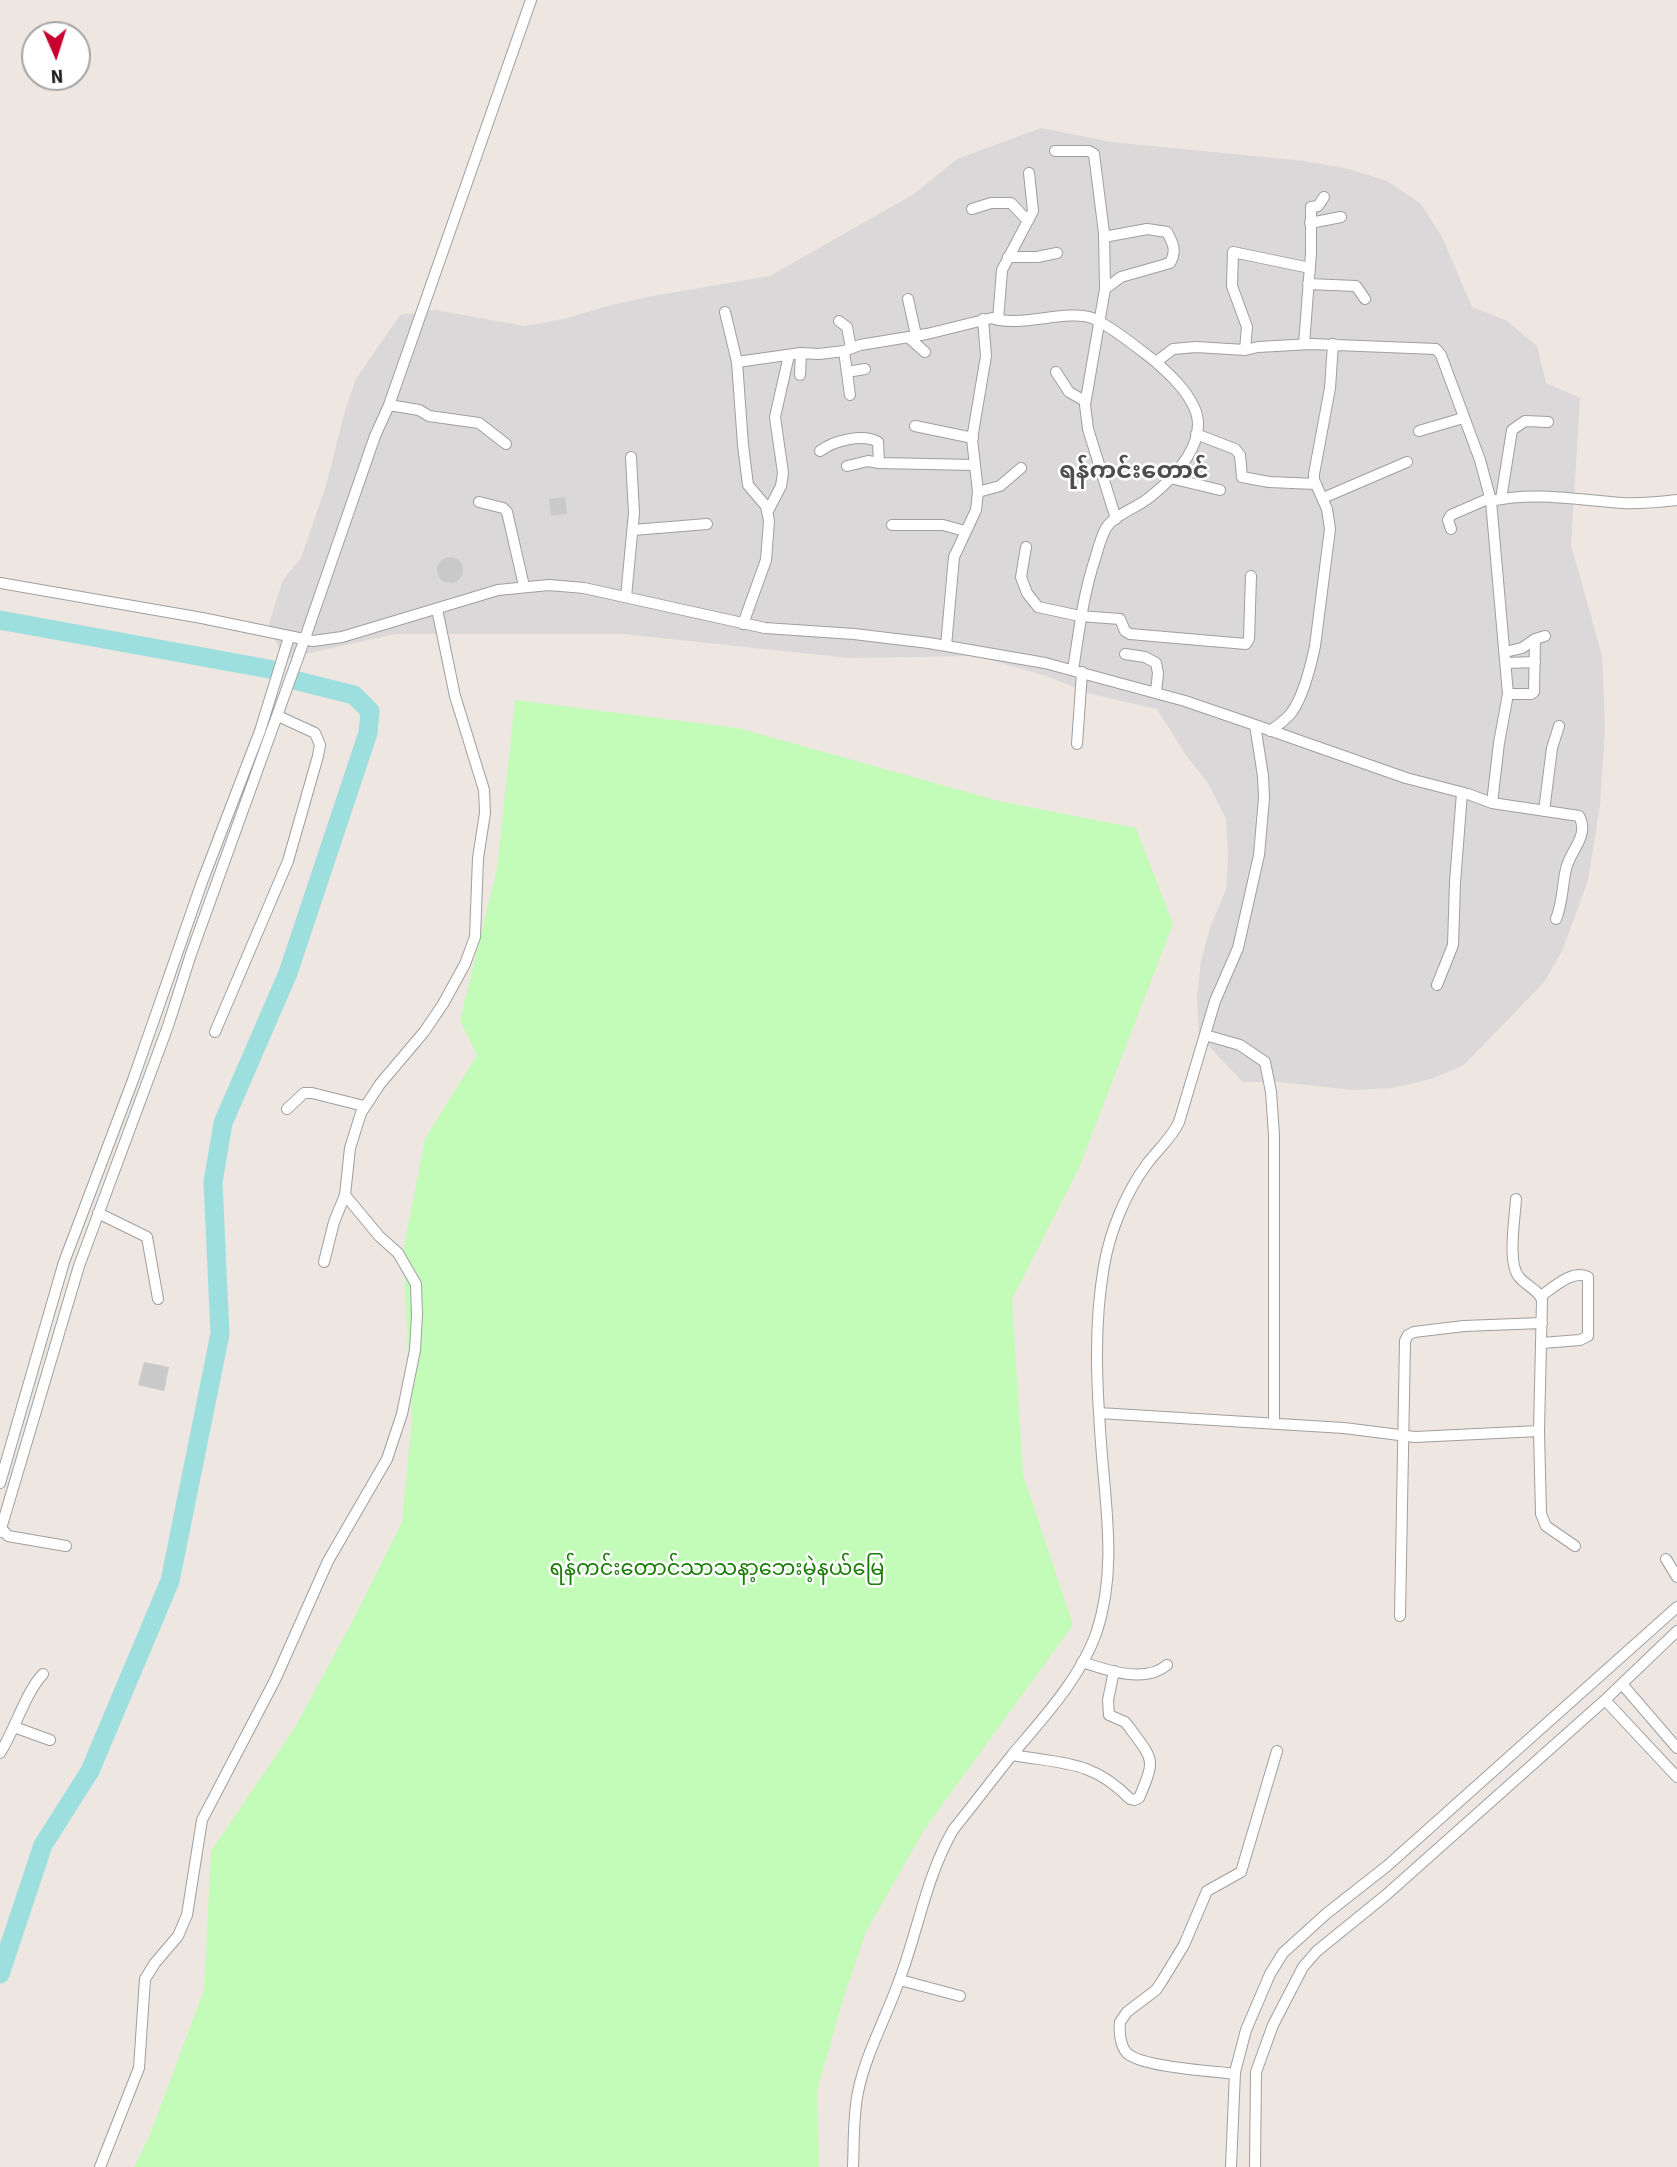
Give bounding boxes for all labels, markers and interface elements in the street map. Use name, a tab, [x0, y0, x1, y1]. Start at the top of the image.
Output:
north arrow	[21, 21, 91, 91]
text: N	[50, 62, 64, 89]
district label: ရန်ကင်းတောင်	[1059, 459, 1209, 487]
park label: ရန်ကင်းတောင်သာသနာ့ဘေးမဲ့နယ်မြေ	[550, 1557, 884, 1583]

